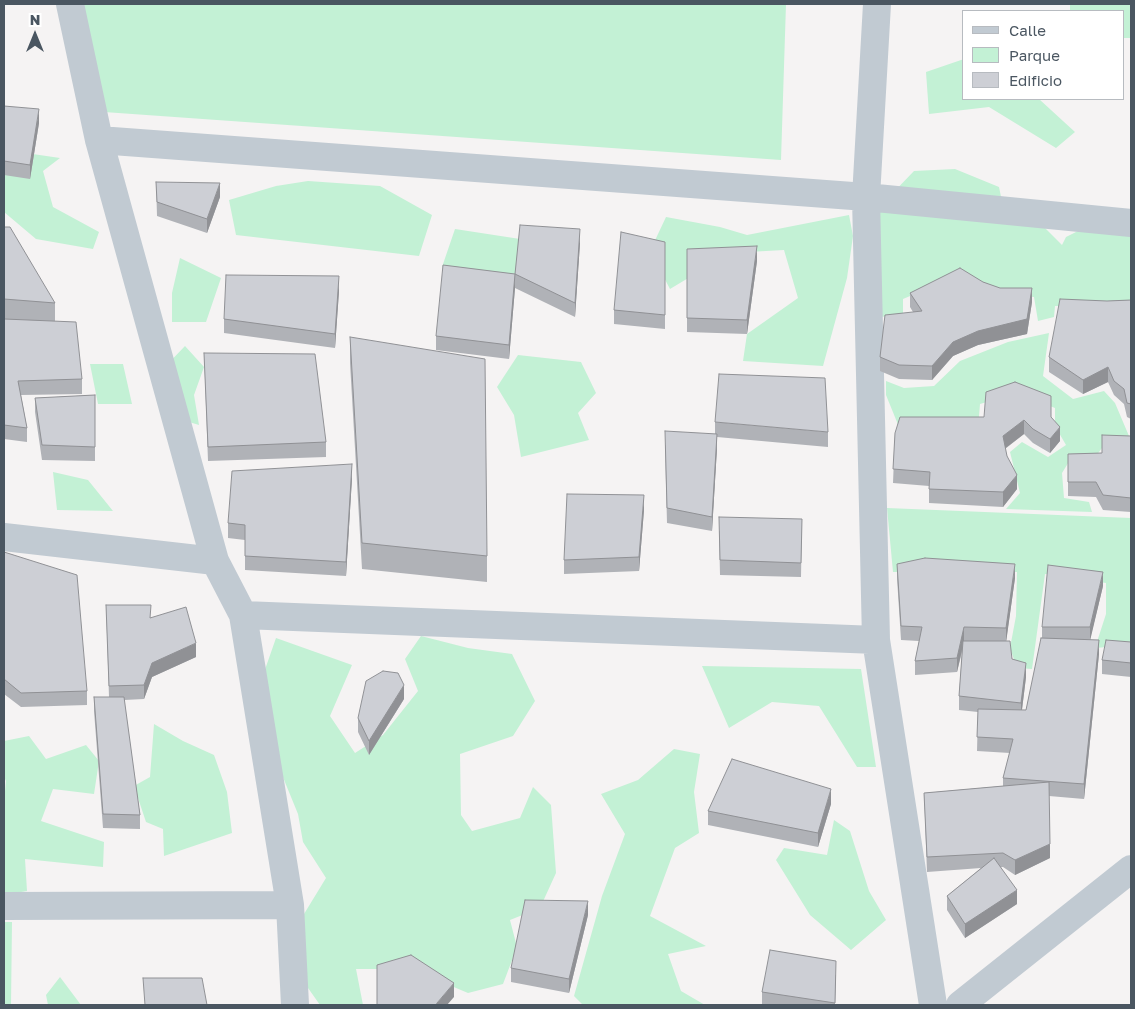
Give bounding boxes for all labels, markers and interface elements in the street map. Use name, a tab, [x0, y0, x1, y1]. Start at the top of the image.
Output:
north arrow	[10, 10, 60, 60]
legend	[962, 10, 1125, 100]
text: N	[30, 11, 40, 28]
text: Calle	[1009, 21, 1046, 39]
text: Parque	[1009, 46, 1060, 64]
text: Edificio	[1009, 71, 1062, 89]

